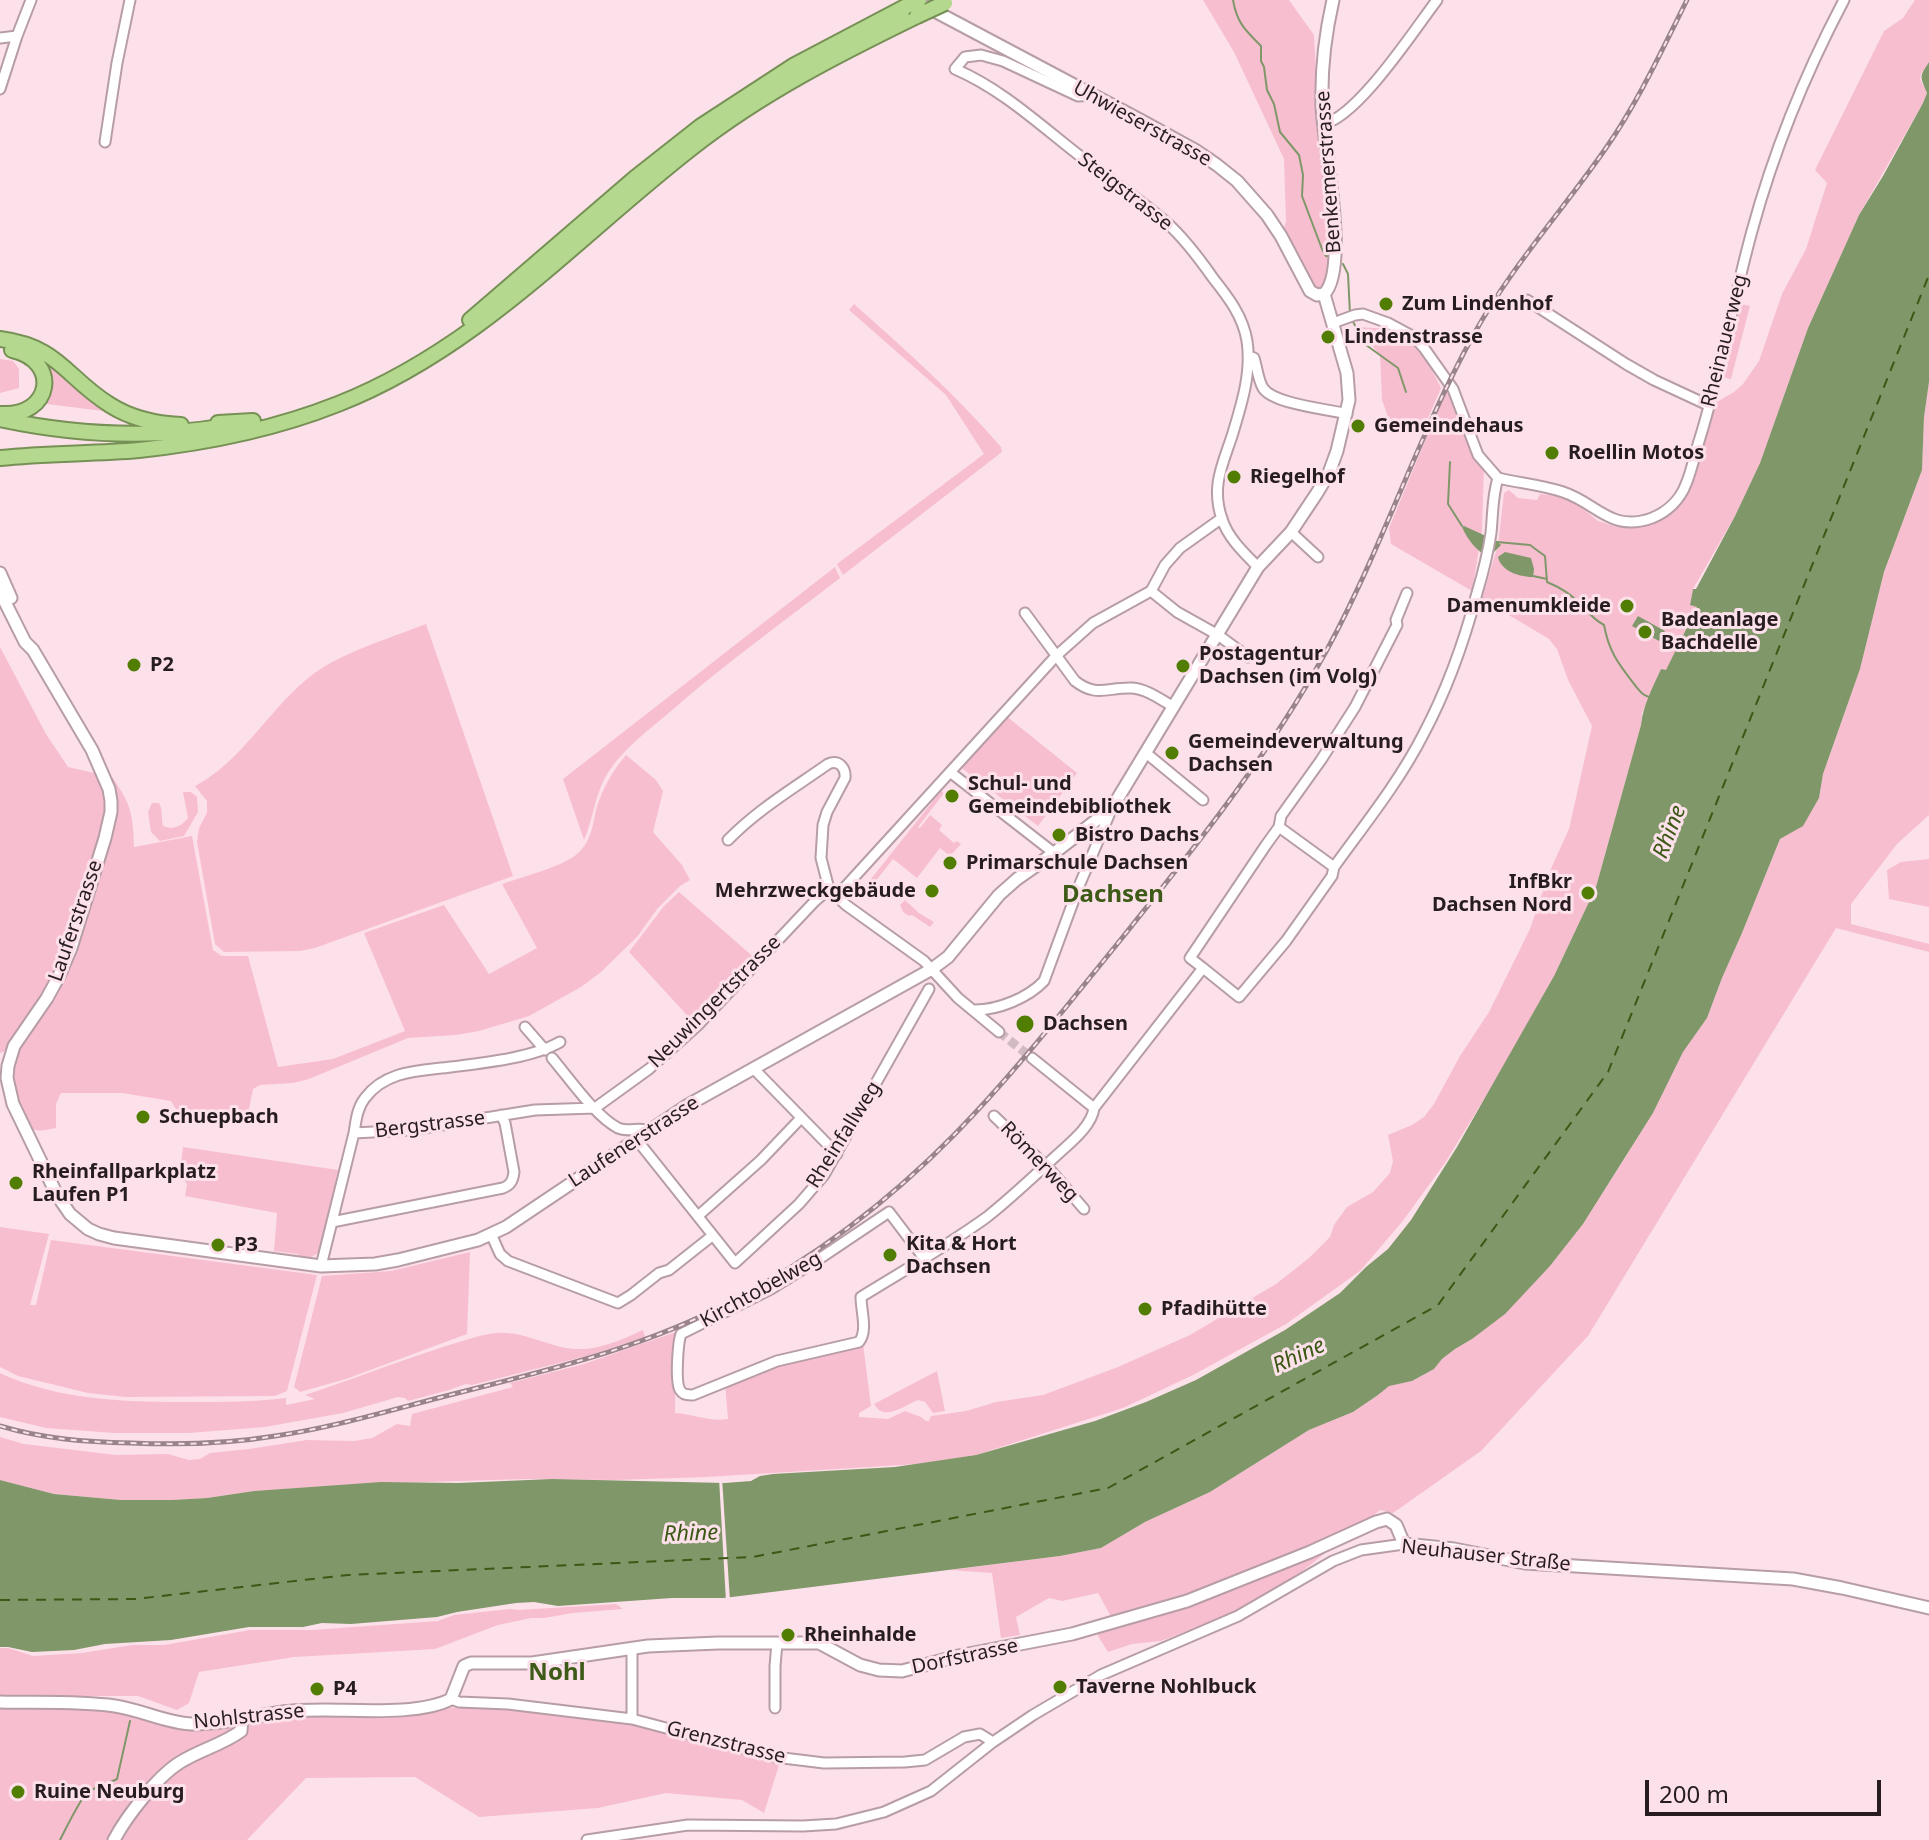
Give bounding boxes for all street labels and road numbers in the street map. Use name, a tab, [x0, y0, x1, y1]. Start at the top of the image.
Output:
street label: Uhwieserstrasse	[1069, 76, 1215, 172]
street label: Benkemerstrasse	[1311, 90, 1347, 254]
street label: Steigstrasse	[1073, 148, 1177, 236]
street label: Rheinauerweg	[1697, 272, 1753, 410]
street label: Lauferstrasse	[44, 857, 108, 985]
street label: Neuwingertstrasse	[644, 931, 786, 1073]
street label: Rheinfallweg	[802, 1077, 886, 1193]
street label: Laufenerstrasse	[564, 1091, 704, 1193]
street label: Bergstrasse	[373, 1106, 487, 1144]
street label: Römerweg	[995, 1117, 1083, 1207]
street label: Kirchtobelweg	[696, 1247, 826, 1333]
street label: Neuhauser Straße	[1400, 1535, 1572, 1577]
street label: Dorfstrasse	[910, 1634, 1020, 1680]
street label: Nohlstrasse	[192, 1699, 306, 1735]
street label: Grenzstrasse	[664, 1717, 788, 1769]

